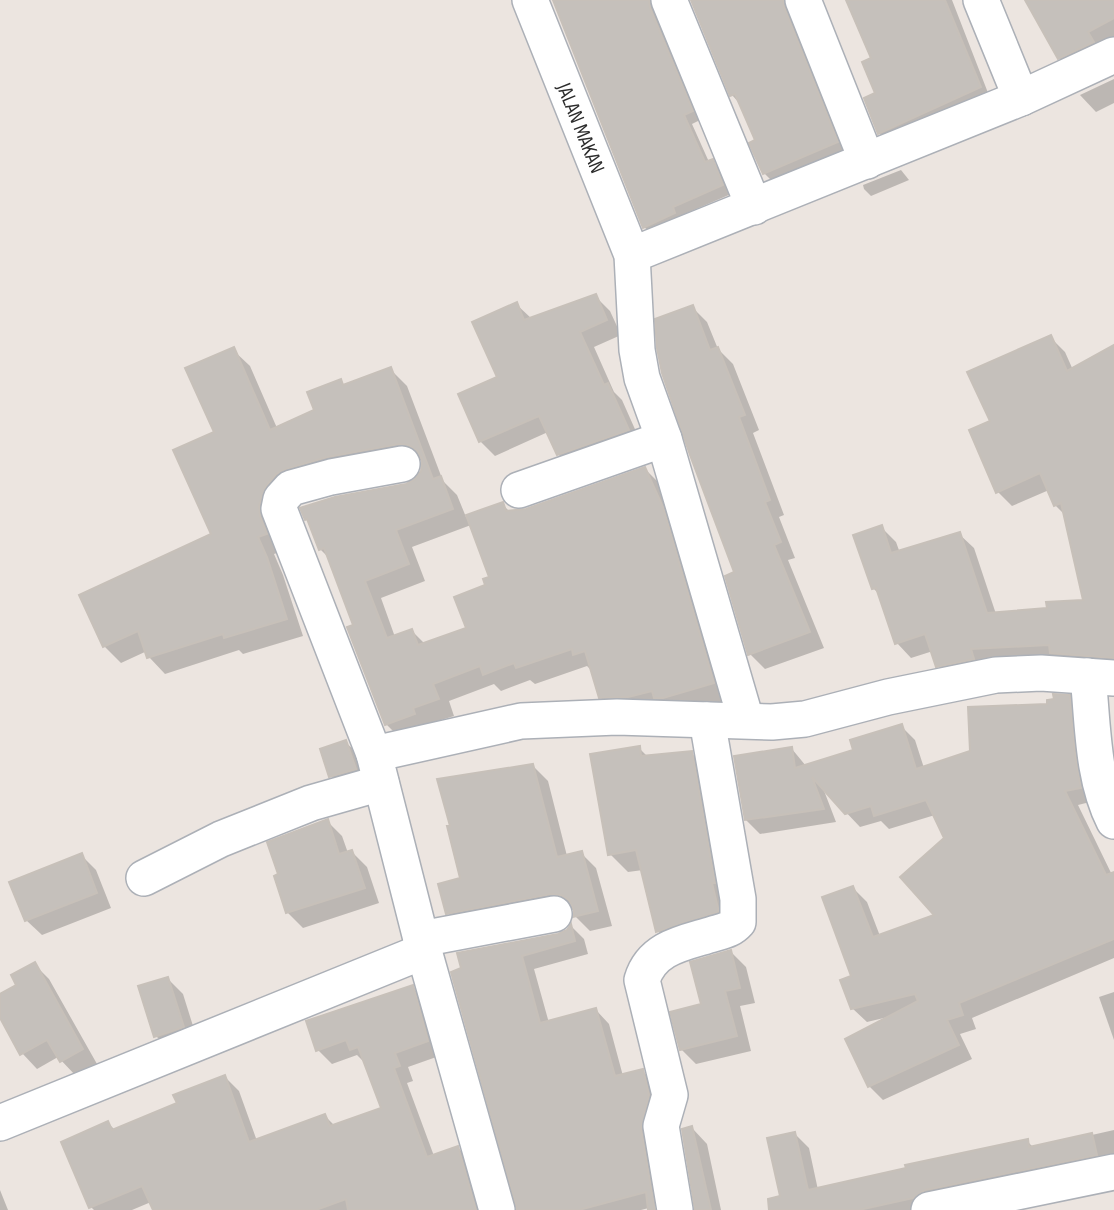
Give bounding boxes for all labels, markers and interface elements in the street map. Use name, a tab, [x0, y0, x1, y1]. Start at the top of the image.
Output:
street label: JALAN MAKAN	[551, 79, 610, 177]

